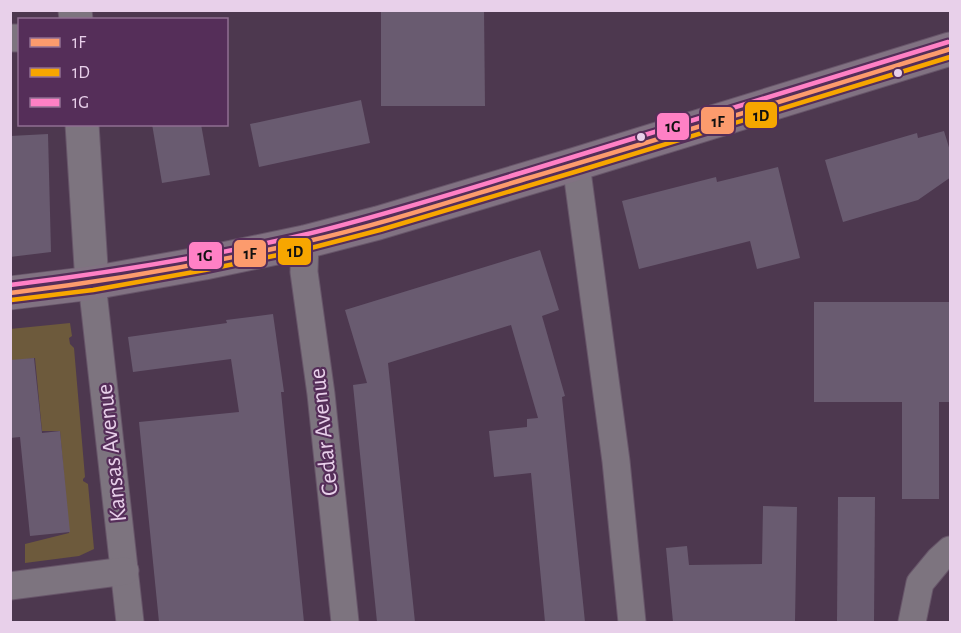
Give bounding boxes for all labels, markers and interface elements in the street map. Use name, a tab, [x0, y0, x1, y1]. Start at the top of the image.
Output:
legend	[18, 18, 228, 126]
text: 1F	[72, 34, 86, 52]
text: 1D	[72, 64, 90, 82]
unlabelled marker	[892, 67, 904, 79]
text: 1G	[72, 94, 89, 112]
line badge: 1D	[744, 101, 778, 129]
line badge: 1F	[700, 106, 735, 135]
text: 1D	[753, 108, 770, 124]
line badge: 1G	[656, 112, 690, 141]
text: 1F	[711, 114, 725, 130]
text: 1G	[665, 119, 681, 135]
unlabelled marker	[635, 131, 647, 143]
line badge: 1D	[277, 237, 312, 266]
line badge: 1F	[233, 239, 267, 268]
line badge: 1G	[188, 241, 223, 270]
text: 1D	[287, 244, 304, 260]
text: 1F	[243, 246, 257, 262]
text: 1G	[197, 248, 213, 264]
street label: Cedar Avenue	[305, 367, 343, 497]
street label: Kansas Avenue	[93, 383, 131, 523]

